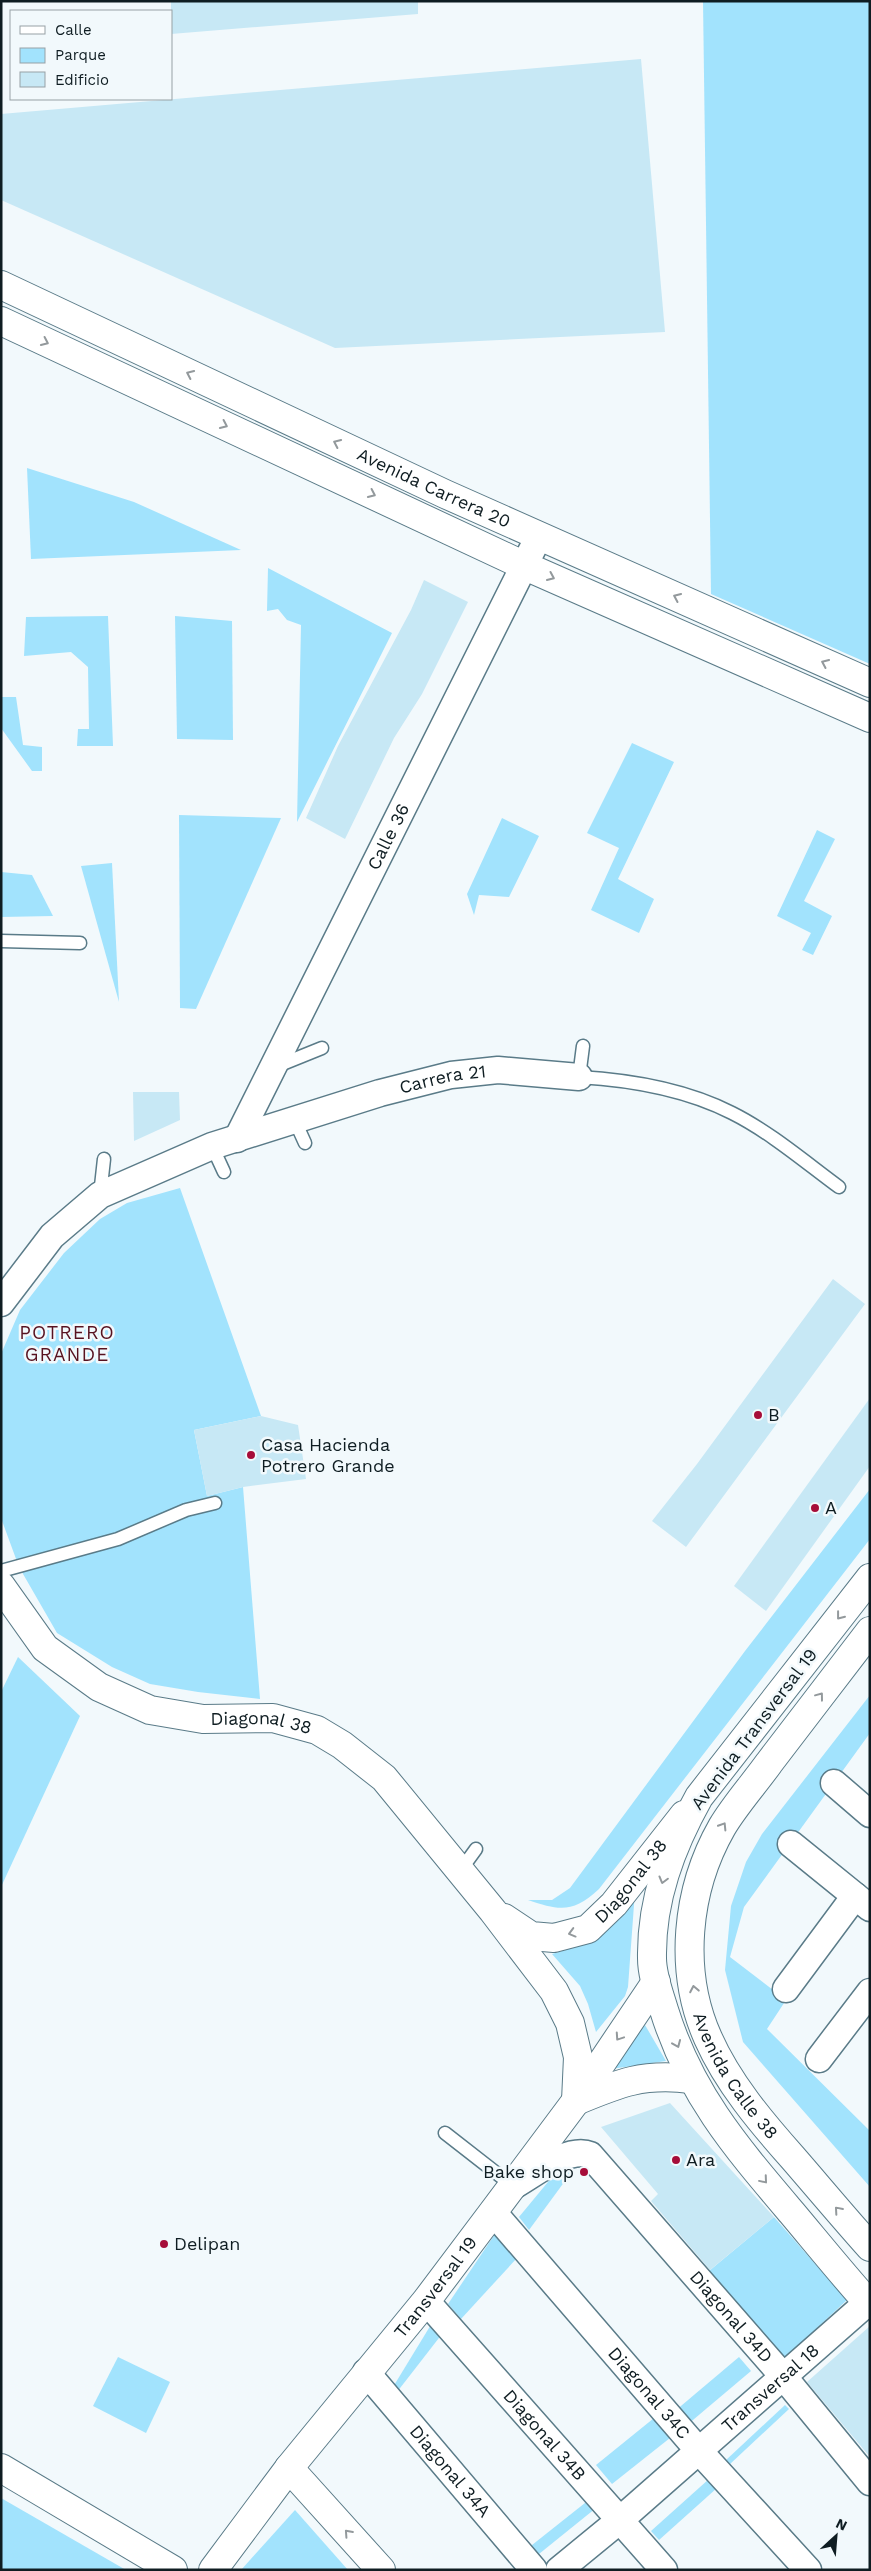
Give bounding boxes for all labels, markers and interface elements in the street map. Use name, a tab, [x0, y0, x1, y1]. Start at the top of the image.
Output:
legend	[10, 10, 172, 100]
text: Calle	[55, 21, 92, 39]
text: Parque	[55, 46, 106, 64]
text: Edificio	[55, 71, 109, 89]
one-way arrow	[40, 335, 49, 346]
one-way arrow	[186, 370, 195, 380]
one-way arrow	[219, 419, 228, 430]
one-way arrow	[334, 439, 343, 449]
street label: Avenida Carrera 20	[354, 443, 514, 532]
one-way arrow	[366, 488, 375, 498]
one-way arrow	[546, 571, 555, 582]
one-way arrow	[673, 592, 682, 603]
one-way arrow	[821, 658, 830, 669]
street label: Calle 36	[362, 800, 413, 873]
street label: Carrera 21	[397, 1060, 487, 1098]
district label: POTRERO GRANDE	[19, 1321, 115, 1366]
place label: B	[768, 1404, 780, 1425]
marker: B	[752, 1409, 764, 1421]
place label: Casa Hacienda Potrero Grande	[261, 1434, 395, 1476]
marker: Casa Hacienda Potrero Grande	[245, 1449, 257, 1461]
place label: A	[825, 1497, 837, 1518]
marker: A	[809, 1502, 821, 1514]
one-way arrow	[837, 1610, 845, 1619]
street label: Avenida Transversal 19	[686, 1644, 821, 1813]
one-way arrow	[814, 1692, 823, 1702]
street label: Diagonal 38	[210, 1707, 314, 1738]
one-way arrow	[716, 1823, 726, 1832]
street label: Diagonal 38	[590, 1835, 671, 1927]
one-way arrow	[658, 1875, 669, 1884]
one-way arrow	[569, 1928, 577, 1938]
one-way arrow	[689, 1985, 700, 1994]
street label: Avenida Calle 38	[689, 2010, 783, 2143]
one-way arrow	[616, 2031, 625, 2041]
one-way arrow	[671, 2040, 681, 2048]
place label: Ara	[686, 2149, 715, 2170]
marker: Ara	[670, 2154, 682, 2166]
place label: Bake shop	[483, 2161, 574, 2182]
marker: Bake shop	[578, 2166, 590, 2178]
one-way arrow	[758, 2175, 767, 2184]
one-way arrow	[835, 2207, 844, 2216]
street label: Transversal 19	[389, 2232, 481, 2342]
place label: Delipan	[174, 2233, 240, 2254]
marker: Delipan	[158, 2238, 170, 2250]
street label: Diagonal 34D	[686, 2266, 777, 2367]
street label: Transversal 18	[717, 2339, 823, 2436]
street label: Diagonal 34C	[604, 2342, 695, 2443]
street label: Diagonal 34B	[499, 2385, 591, 2484]
street label: Diagonal 34A	[406, 2421, 495, 2521]
north arrow	[811, 2511, 861, 2561]
text: N	[834, 2515, 850, 2534]
one-way arrow	[345, 2530, 354, 2539]

